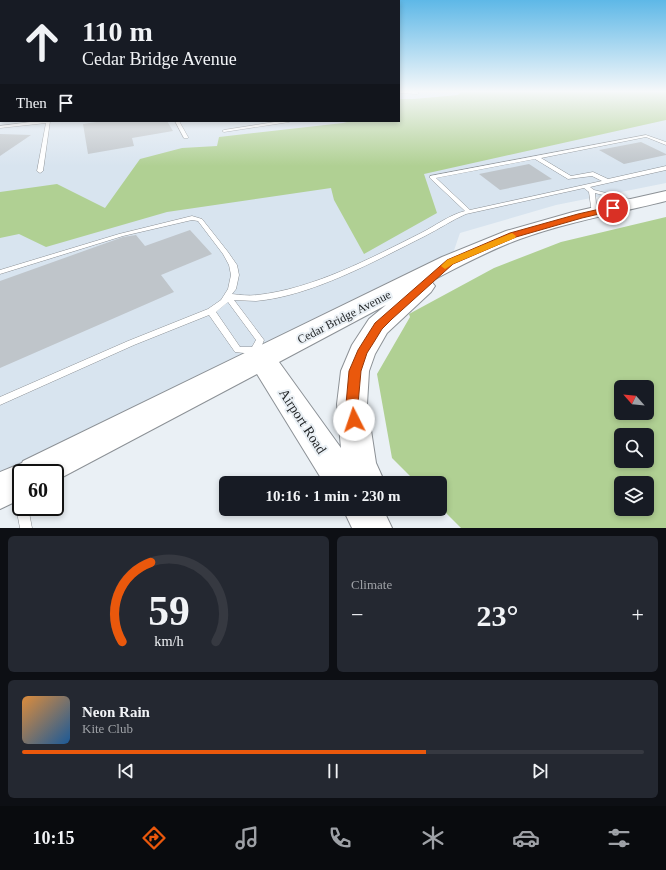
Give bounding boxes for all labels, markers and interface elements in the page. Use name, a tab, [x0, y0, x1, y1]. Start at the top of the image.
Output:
icon: ahead	[16, 16, 68, 68]
text: 110 m	[82, 16, 153, 47]
text: Cedar Bridge Avenue	[82, 49, 237, 69]
icon: arrive	[55, 92, 77, 114]
text: Then	[16, 95, 47, 111]
pin	[596, 191, 630, 225]
icon: arrive	[602, 197, 624, 219]
street label: Cedar Bridge Avenue	[295, 287, 393, 347]
north arrow	[614, 380, 654, 420]
map controls	[614, 380, 654, 516]
street label: Airport Road	[276, 386, 329, 456]
position arrow	[333, 399, 375, 441]
button: search	[614, 428, 654, 468]
speed limit sign: 60	[12, 464, 64, 516]
button: layers	[614, 476, 654, 516]
text: 10:16 · 1 min · 230 m	[266, 488, 401, 504]
text: Climate	[351, 577, 392, 592]
text: 59	[148, 588, 189, 634]
text: 23°	[477, 599, 519, 632]
text: −	[351, 602, 363, 627]
text: +	[632, 602, 644, 627]
text: km/h	[154, 633, 183, 649]
text: Neon Rain	[82, 704, 150, 720]
text: Kite Club	[82, 721, 133, 736]
icon: previous	[115, 760, 137, 782]
icon: pause	[322, 760, 344, 782]
icon: next	[529, 760, 551, 782]
icon: directions	[140, 824, 168, 852]
icon: music	[233, 824, 261, 852]
icon: phone	[326, 824, 354, 852]
icon: climate	[419, 824, 447, 852]
icon: car	[512, 824, 540, 852]
icon: filters	[605, 824, 633, 852]
text: 10:15	[33, 828, 75, 848]

